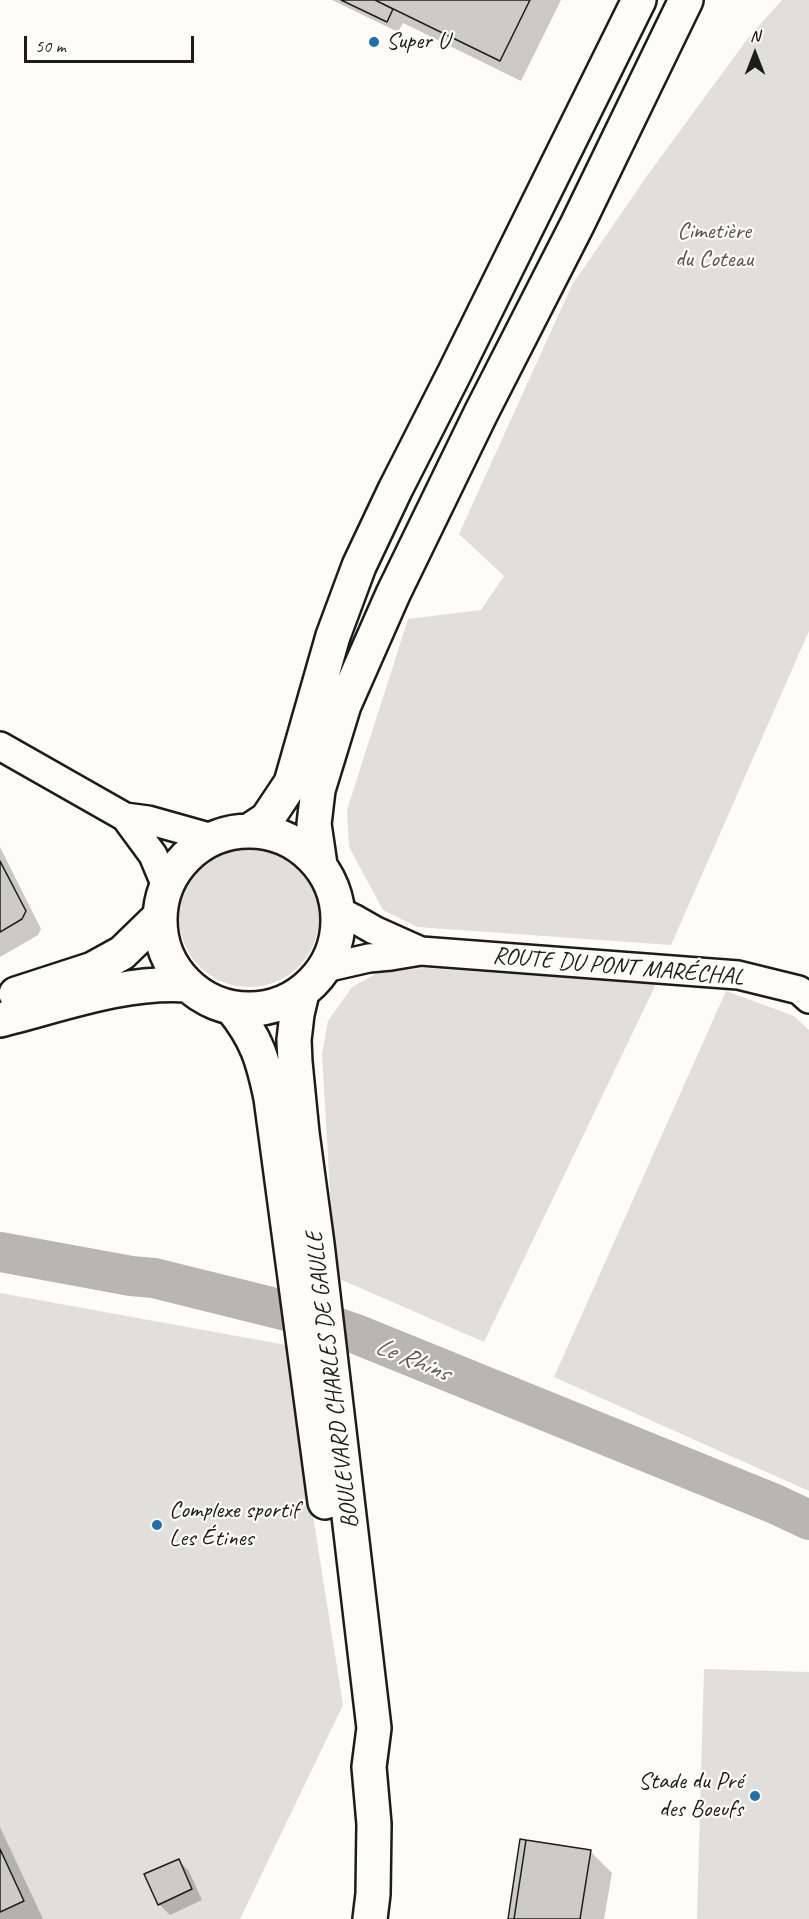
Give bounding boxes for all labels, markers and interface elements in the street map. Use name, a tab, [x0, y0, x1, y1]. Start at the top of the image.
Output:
scale bar	[27, 24, 196, 62]
north arrow	[725, 24, 785, 84]
text: N	[750, 26, 760, 46]
place label: Super U	[386, 28, 449, 56]
text: 50 m	[35, 35, 66, 57]
marker: Super U	[367, 35, 381, 49]
park label: Cimetière du Coteau	[675, 218, 753, 274]
street label: ROUTE DU PONT MARÉCHAL	[491, 942, 745, 992]
street label: BOULEVARD CHARLES DE GAULLE	[300, 1230, 366, 1530]
water label: Le Rhins	[370, 1331, 454, 1389]
place label: Complexe sportif Les Étines	[169, 1497, 299, 1553]
marker: Complexe sportif Les Étines	[150, 1518, 164, 1532]
place label: Stade du Pré des Boeufs	[638, 1768, 743, 1824]
marker: Stade du Pré des Boeufs	[748, 1789, 762, 1803]

